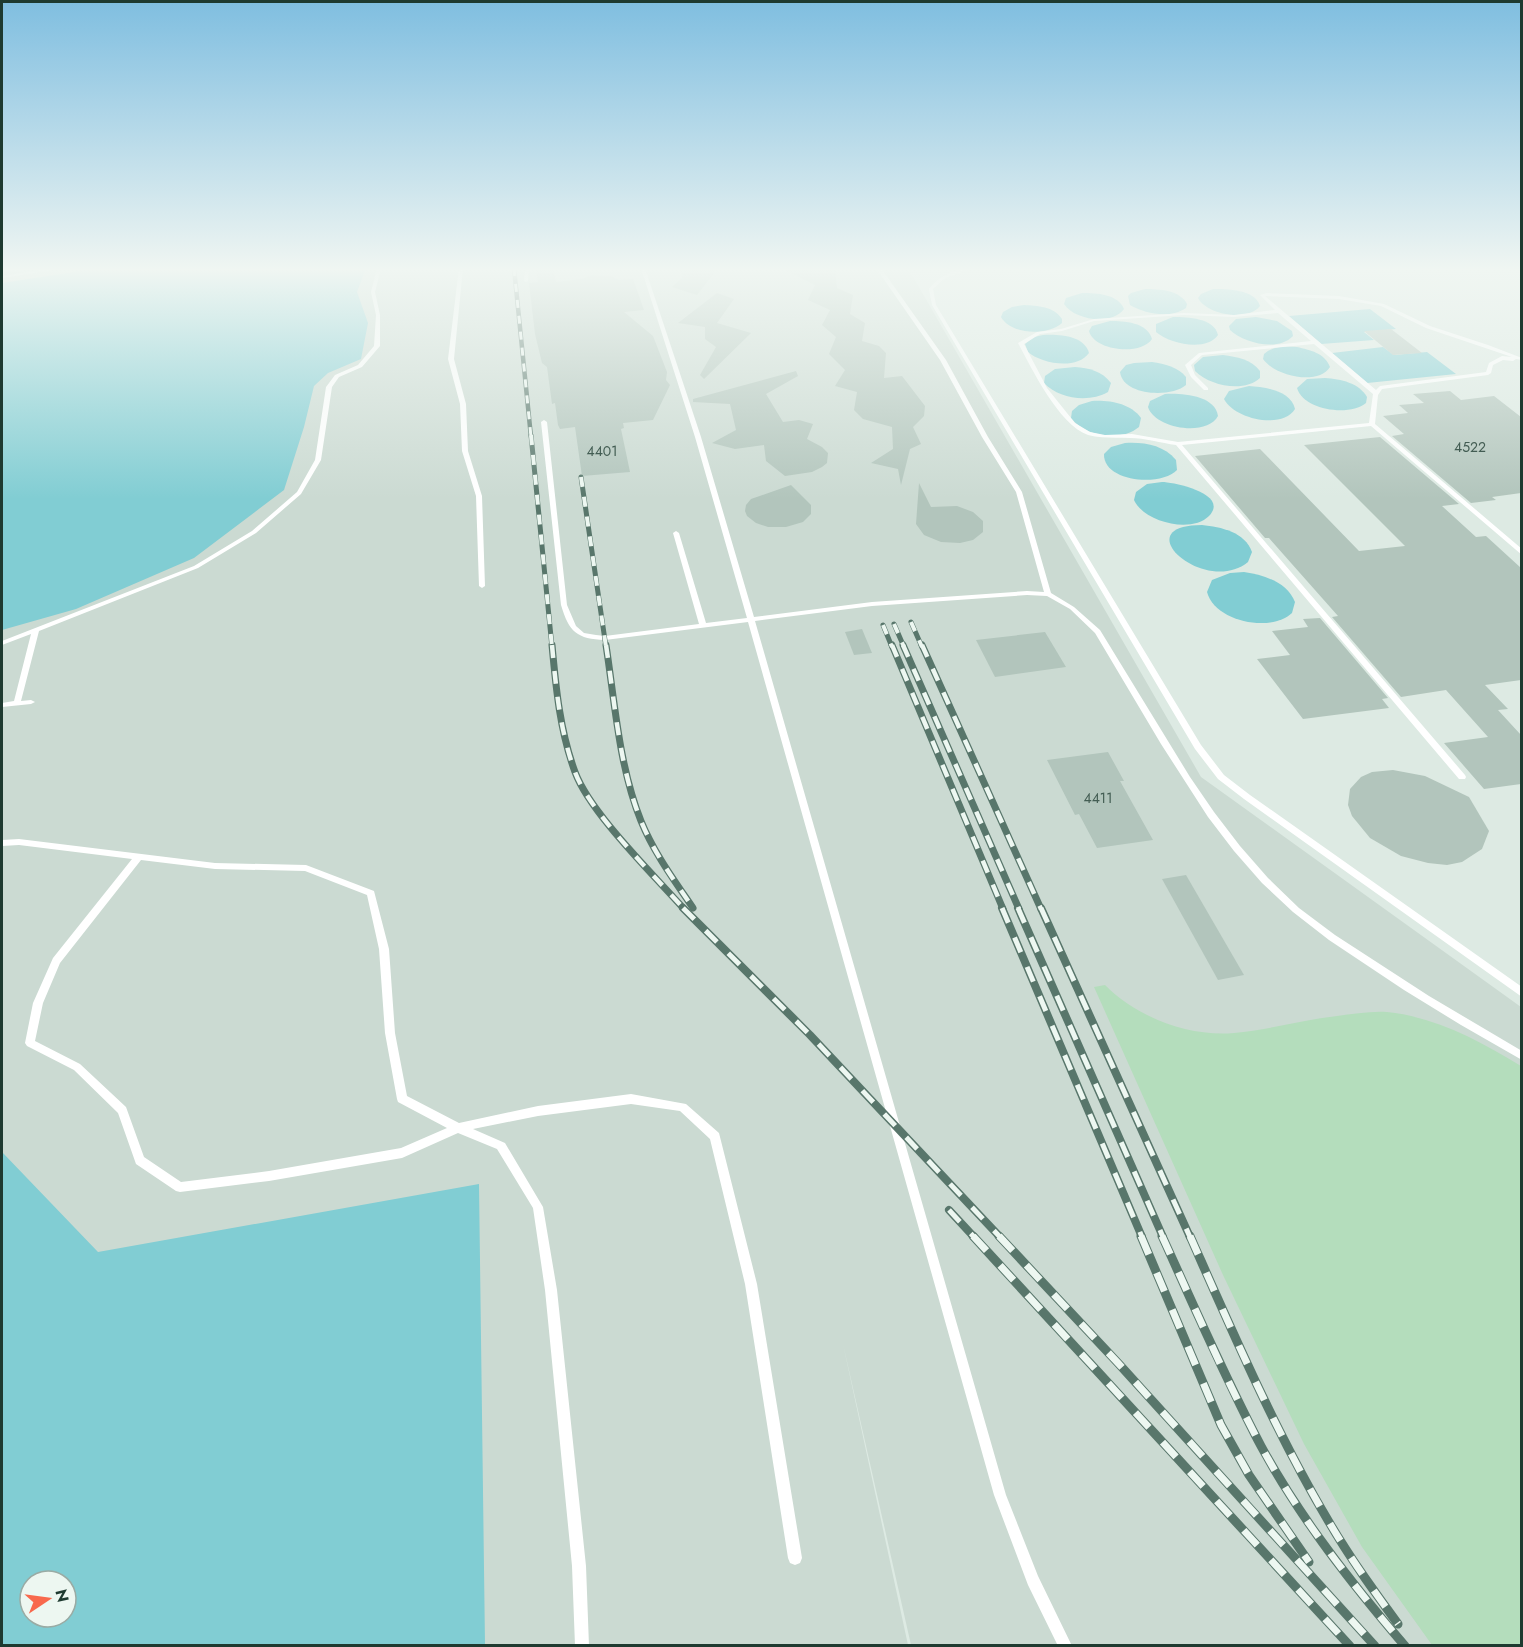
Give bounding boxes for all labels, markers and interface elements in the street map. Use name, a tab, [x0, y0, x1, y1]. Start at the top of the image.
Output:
house number: 4522	[1454, 437, 1486, 457]
house number: 4401	[586, 441, 618, 461]
house number: 4411	[1084, 788, 1112, 808]
north arrow	[18, 1569, 78, 1629]
text: N	[49, 1587, 75, 1605]

